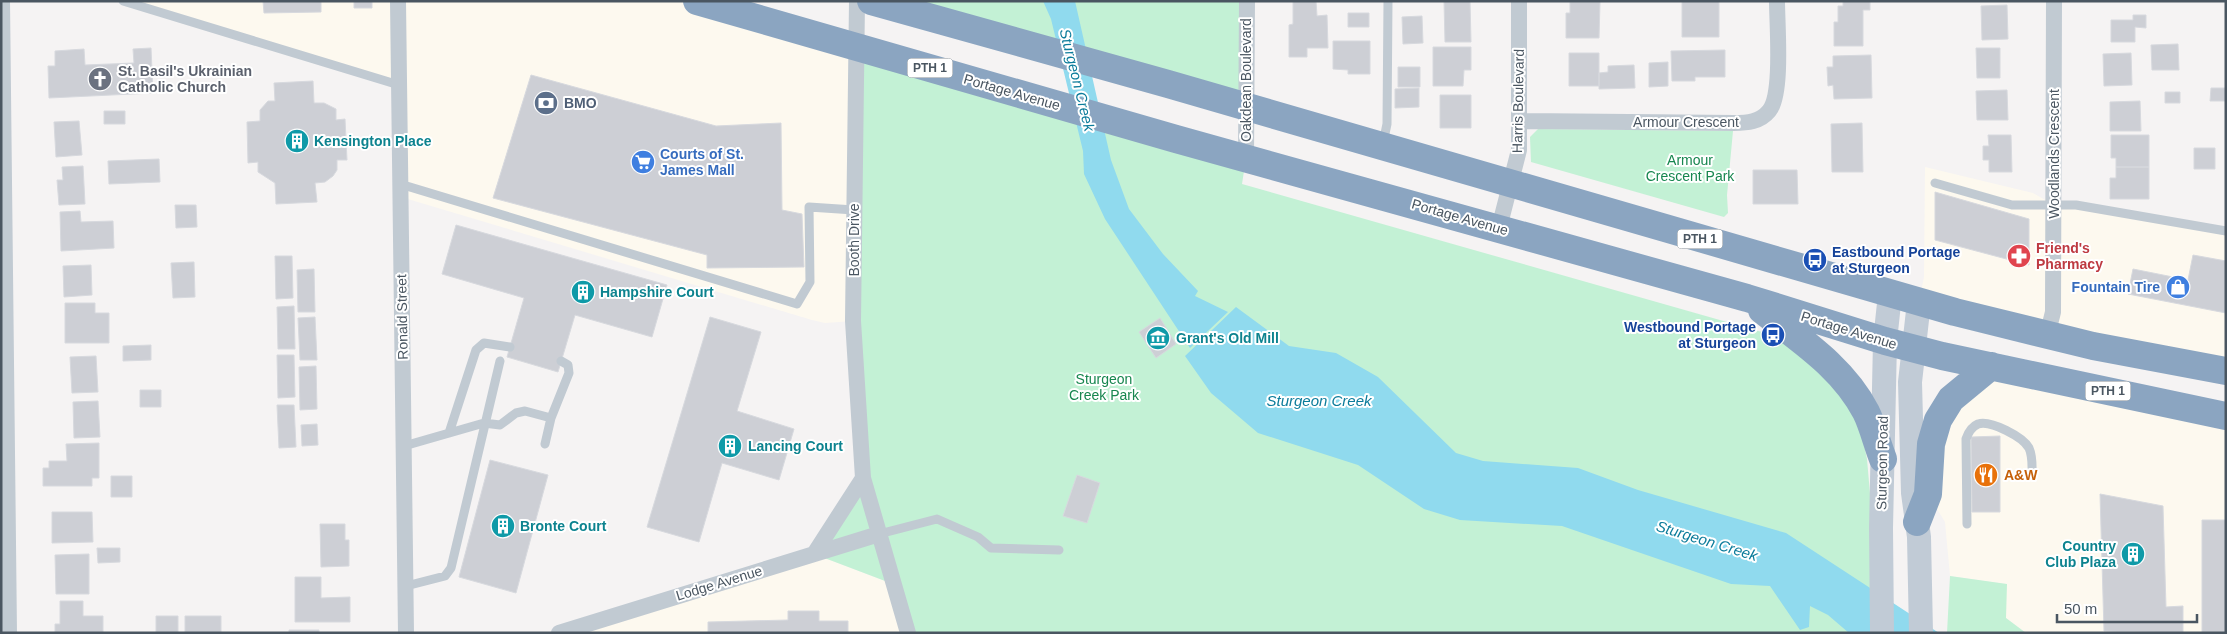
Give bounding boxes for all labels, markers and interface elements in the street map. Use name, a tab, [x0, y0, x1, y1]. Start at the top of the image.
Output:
street label: Oakdean Boulevard	[1238, 18, 1254, 142]
water label: Sturgeon Creek	[1057, 27, 1099, 134]
street label: Harris Boulevard	[1509, 49, 1527, 153]
road number: PTH 1	[908, 58, 952, 78]
place label: St. Basil's Ukrainian Catholic Church	[118, 63, 252, 95]
church icon: St. Basil's Ukrainian Catholic Church	[87, 66, 113, 92]
street label: Portage Avenue	[962, 71, 1062, 113]
street label: Woodlands Crescent	[2046, 89, 2062, 219]
bank icon: BMO	[533, 90, 559, 116]
place label: BMO	[564, 95, 597, 111]
street label: Armour Crescent	[1633, 114, 1739, 130]
building icon: Kensington Place	[284, 128, 310, 154]
place label: Kensington Place	[314, 133, 432, 149]
place label: Courts of St. James Mall	[660, 146, 744, 178]
supermarket icon: Courts of St. James Mall	[630, 149, 656, 175]
park label: Armour Crescent Park	[1646, 152, 1735, 184]
street label: Portage Avenue	[1410, 196, 1510, 238]
street label: Booth Drive	[846, 203, 862, 277]
road number: PTH 1	[1678, 230, 1722, 248]
place label: Friend's Pharmacy	[2036, 240, 2103, 272]
pharmacy icon: Friend's Pharmacy	[2006, 243, 2032, 269]
place label: Eastbound Portage at Sturgeon	[1832, 244, 1961, 276]
bus stop icon: Eastbound Portage at Sturgeon	[1802, 247, 1828, 273]
street label: Ronald Street	[393, 274, 411, 360]
shop icon: Fountain Tire	[2165, 274, 2191, 300]
building icon: Hampshire Court	[570, 279, 596, 305]
place label: Fountain Tire	[2072, 279, 2160, 295]
place label: Hampshire Court	[600, 284, 714, 300]
street label: Portage Avenue	[1799, 308, 1899, 352]
place label: Westbound Portage at Sturgeon	[1624, 319, 1756, 351]
bus stop icon: Westbound Portage at Sturgeon	[1760, 322, 1786, 348]
museum icon: Grant's Old Mill	[1145, 325, 1171, 351]
place label: Grant's Old Mill	[1176, 330, 1279, 346]
park label: Sturgeon Creek Park	[1069, 371, 1140, 403]
road number: PTH 1	[2086, 382, 2130, 401]
water label: Sturgeon Creek	[1266, 392, 1373, 409]
street label: Sturgeon Road	[1873, 416, 1891, 510]
building icon: Lancing Court	[717, 433, 743, 459]
place label: Lancing Court	[748, 438, 843, 454]
restaurant icon: A&W	[1973, 462, 1999, 488]
place label: A&W	[2004, 467, 2038, 483]
building icon: Bronte Court	[490, 513, 516, 539]
water label: Sturgeon Creek	[1654, 517, 1761, 564]
place label: Bronte Court	[520, 518, 607, 534]
place label: Country Club Plaza	[2045, 538, 2116, 570]
building icon: Country Club Plaza	[2120, 541, 2146, 567]
street label: Lodge Avenue	[674, 562, 764, 604]
scale bar	[2057, 592, 2197, 624]
text: 50 m	[2064, 600, 2097, 617]

